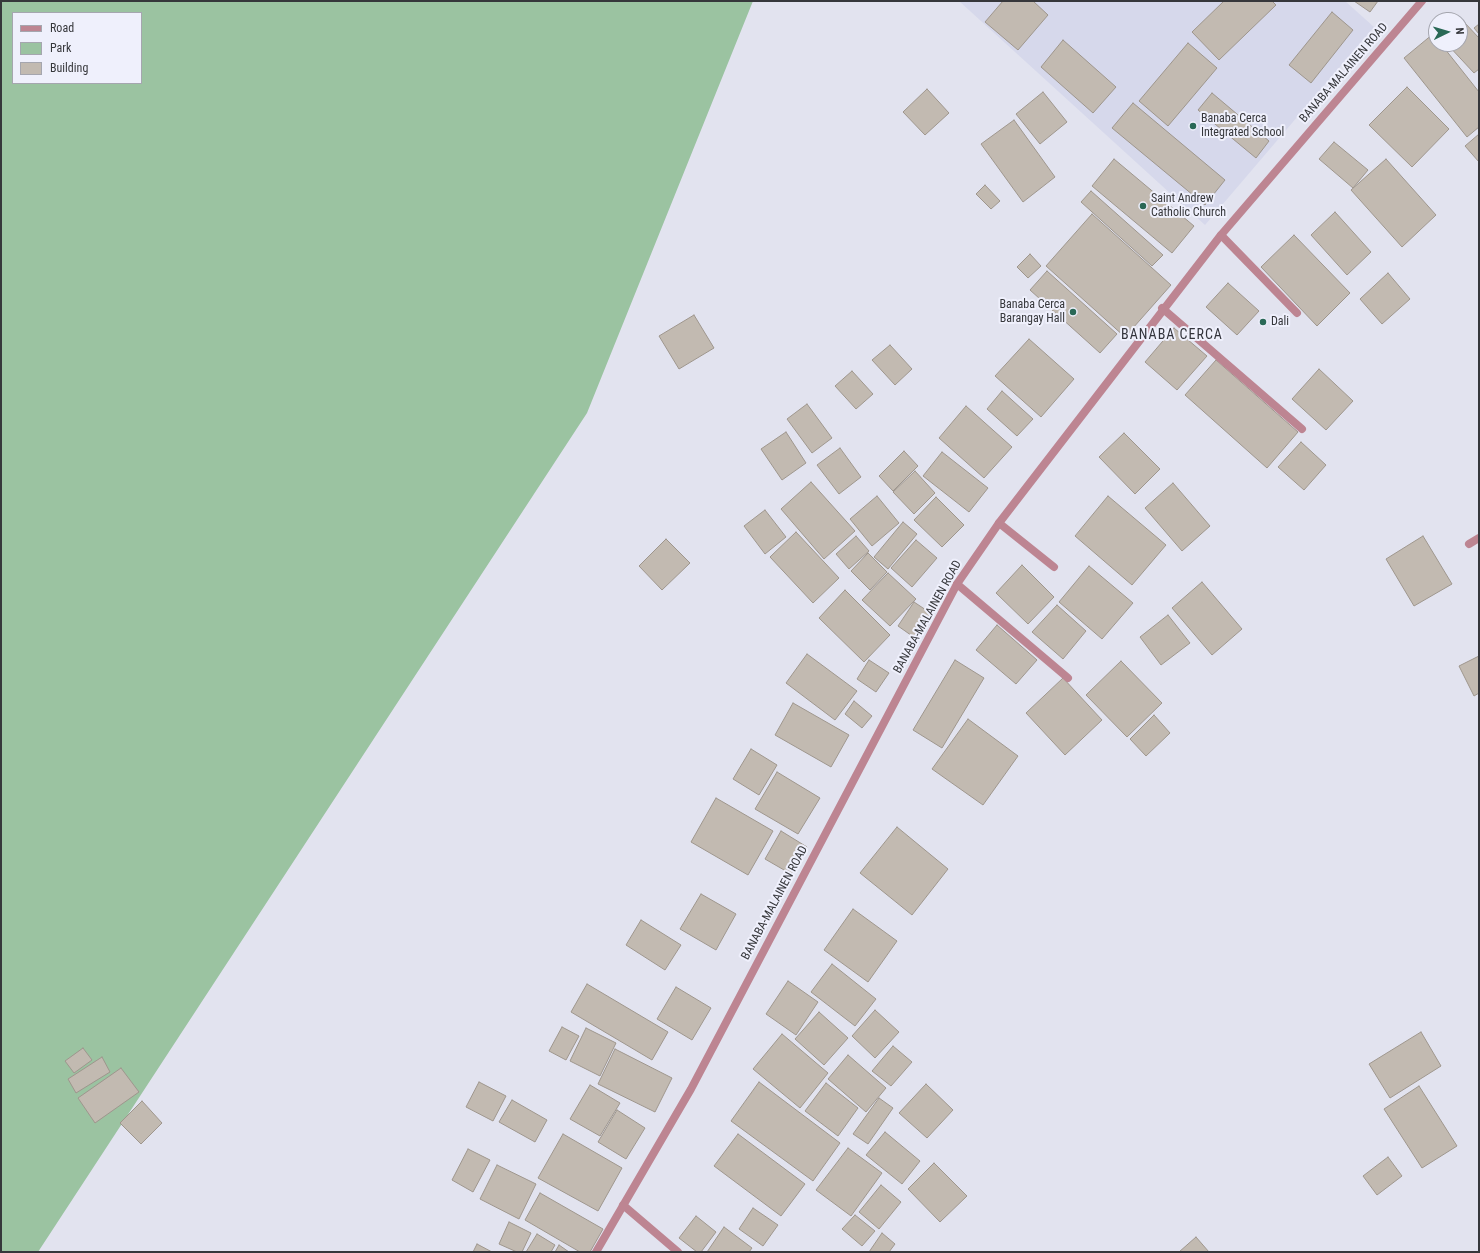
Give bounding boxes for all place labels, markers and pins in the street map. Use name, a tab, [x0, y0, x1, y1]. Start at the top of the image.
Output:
place label: Banaba Cerca Integrated School	[1201, 112, 1284, 140]
marker: Banaba Cerca Integrated School	[1188, 121, 1198, 131]
place label: Saint Andrew Catholic Church	[1151, 192, 1226, 220]
marker: Saint Andrew Catholic Church	[1138, 201, 1148, 211]
place label: Banaba Cerca Barangay Hall	[999, 298, 1065, 326]
marker: Banaba Cerca Barangay Hall	[1068, 307, 1078, 317]
place label: Dali	[1271, 315, 1289, 329]
marker: Dali	[1258, 317, 1268, 327]

